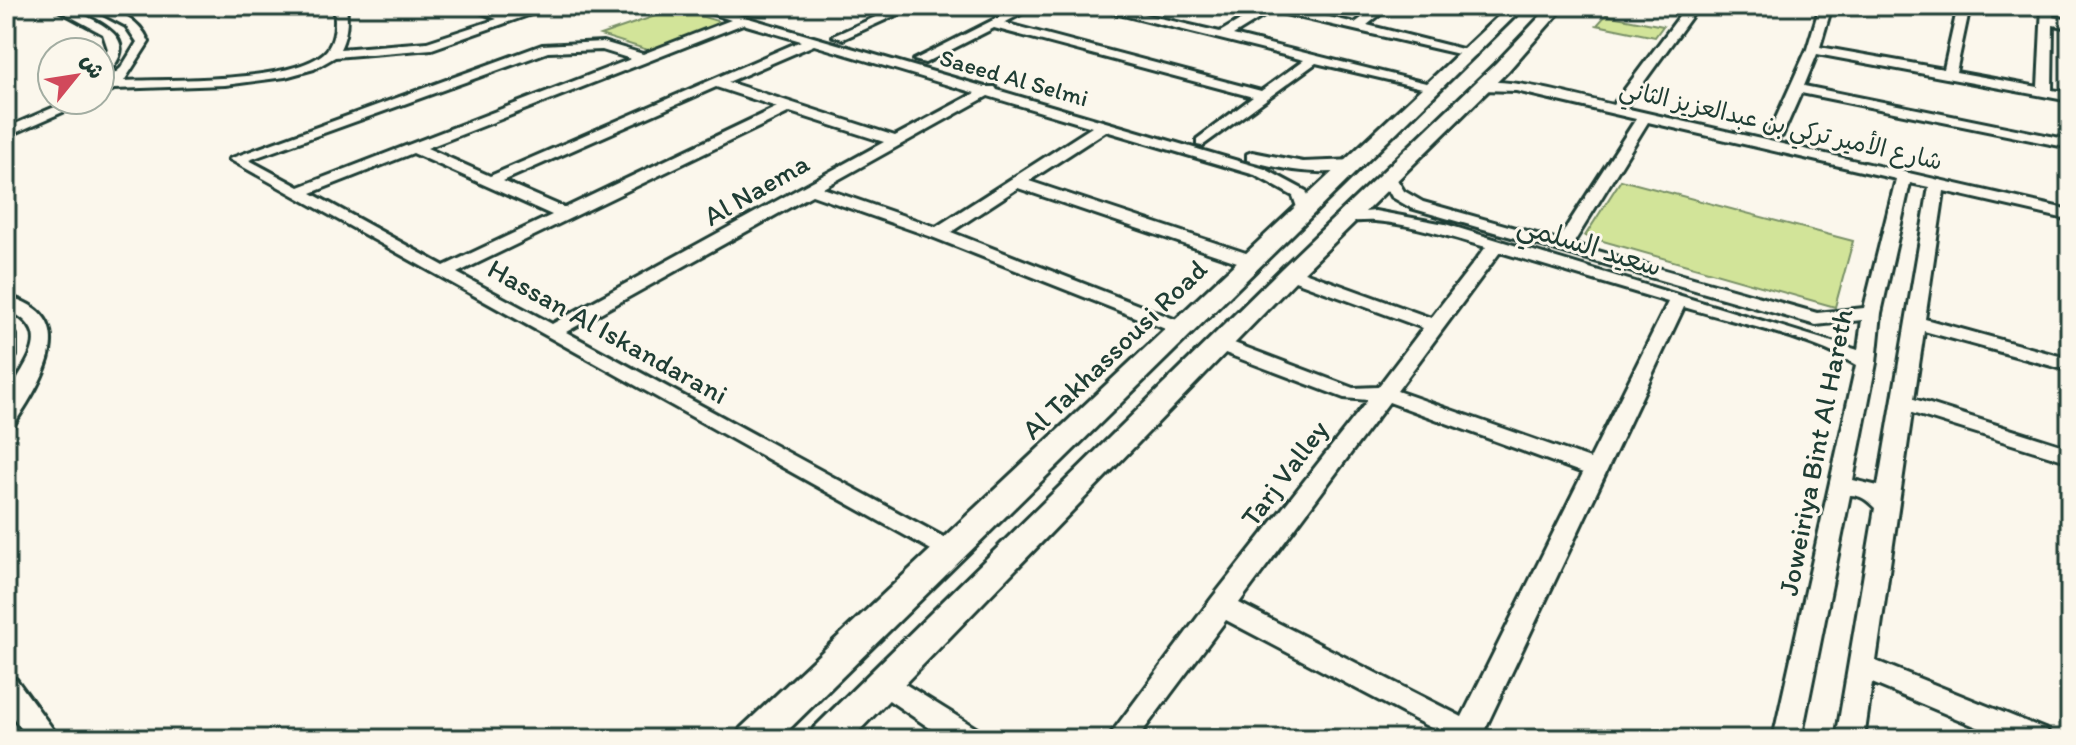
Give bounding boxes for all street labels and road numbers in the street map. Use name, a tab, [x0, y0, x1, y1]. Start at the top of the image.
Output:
street label: Saeed Al Selmi	[936, 42, 1092, 113]
street label: شارع الأمير تركي بن عبدالعزيز الثاني	[1615, 71, 1946, 183]
street label: Al Naema	[697, 145, 815, 233]
street label: سعيد السلمي	[1511, 207, 1666, 291]
street label: Hassan Al Iskandarani	[482, 251, 734, 411]
street label: Al Takhassousi Road	[1014, 251, 1214, 446]
street label: Joweiriya Bint Al Hareth	[1770, 306, 1860, 598]
street label: Tarj Valley	[1233, 413, 1335, 533]

